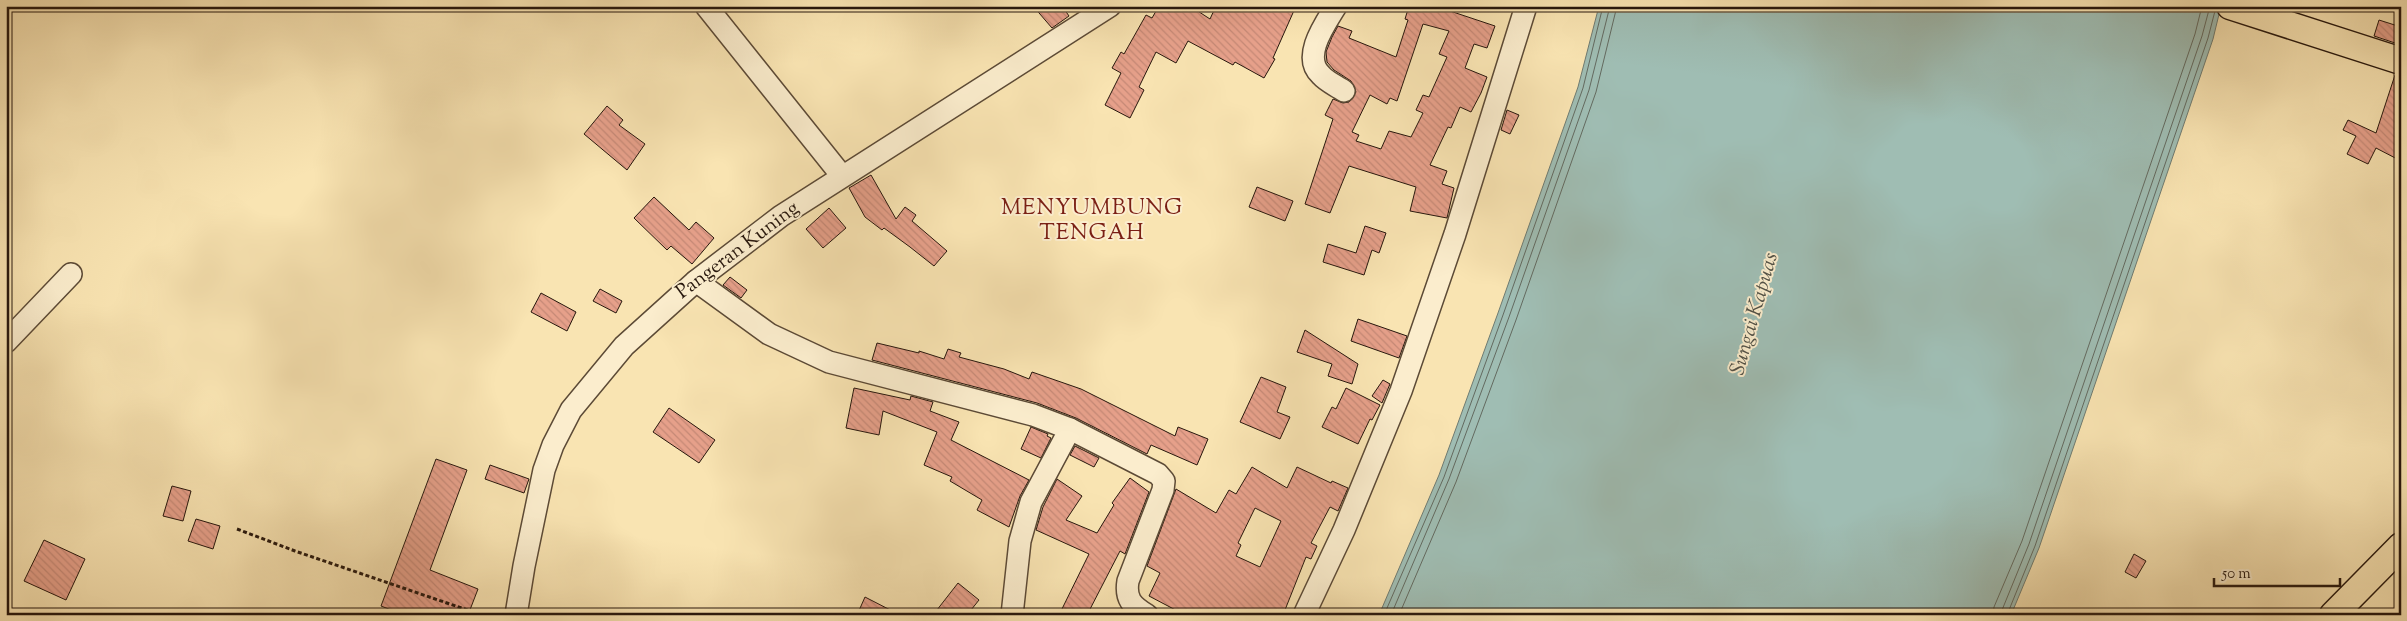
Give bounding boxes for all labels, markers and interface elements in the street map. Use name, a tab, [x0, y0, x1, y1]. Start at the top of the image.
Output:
district label: MENYUMBUNG TENGAH	[1001, 193, 1183, 250]
street label: Pangeran Kuning	[670, 195, 806, 307]
water label: Sungai Kapuas	[1723, 249, 1787, 379]
scale bar	[2214, 556, 2341, 588]
text: 50 m	[2221, 564, 2251, 585]

